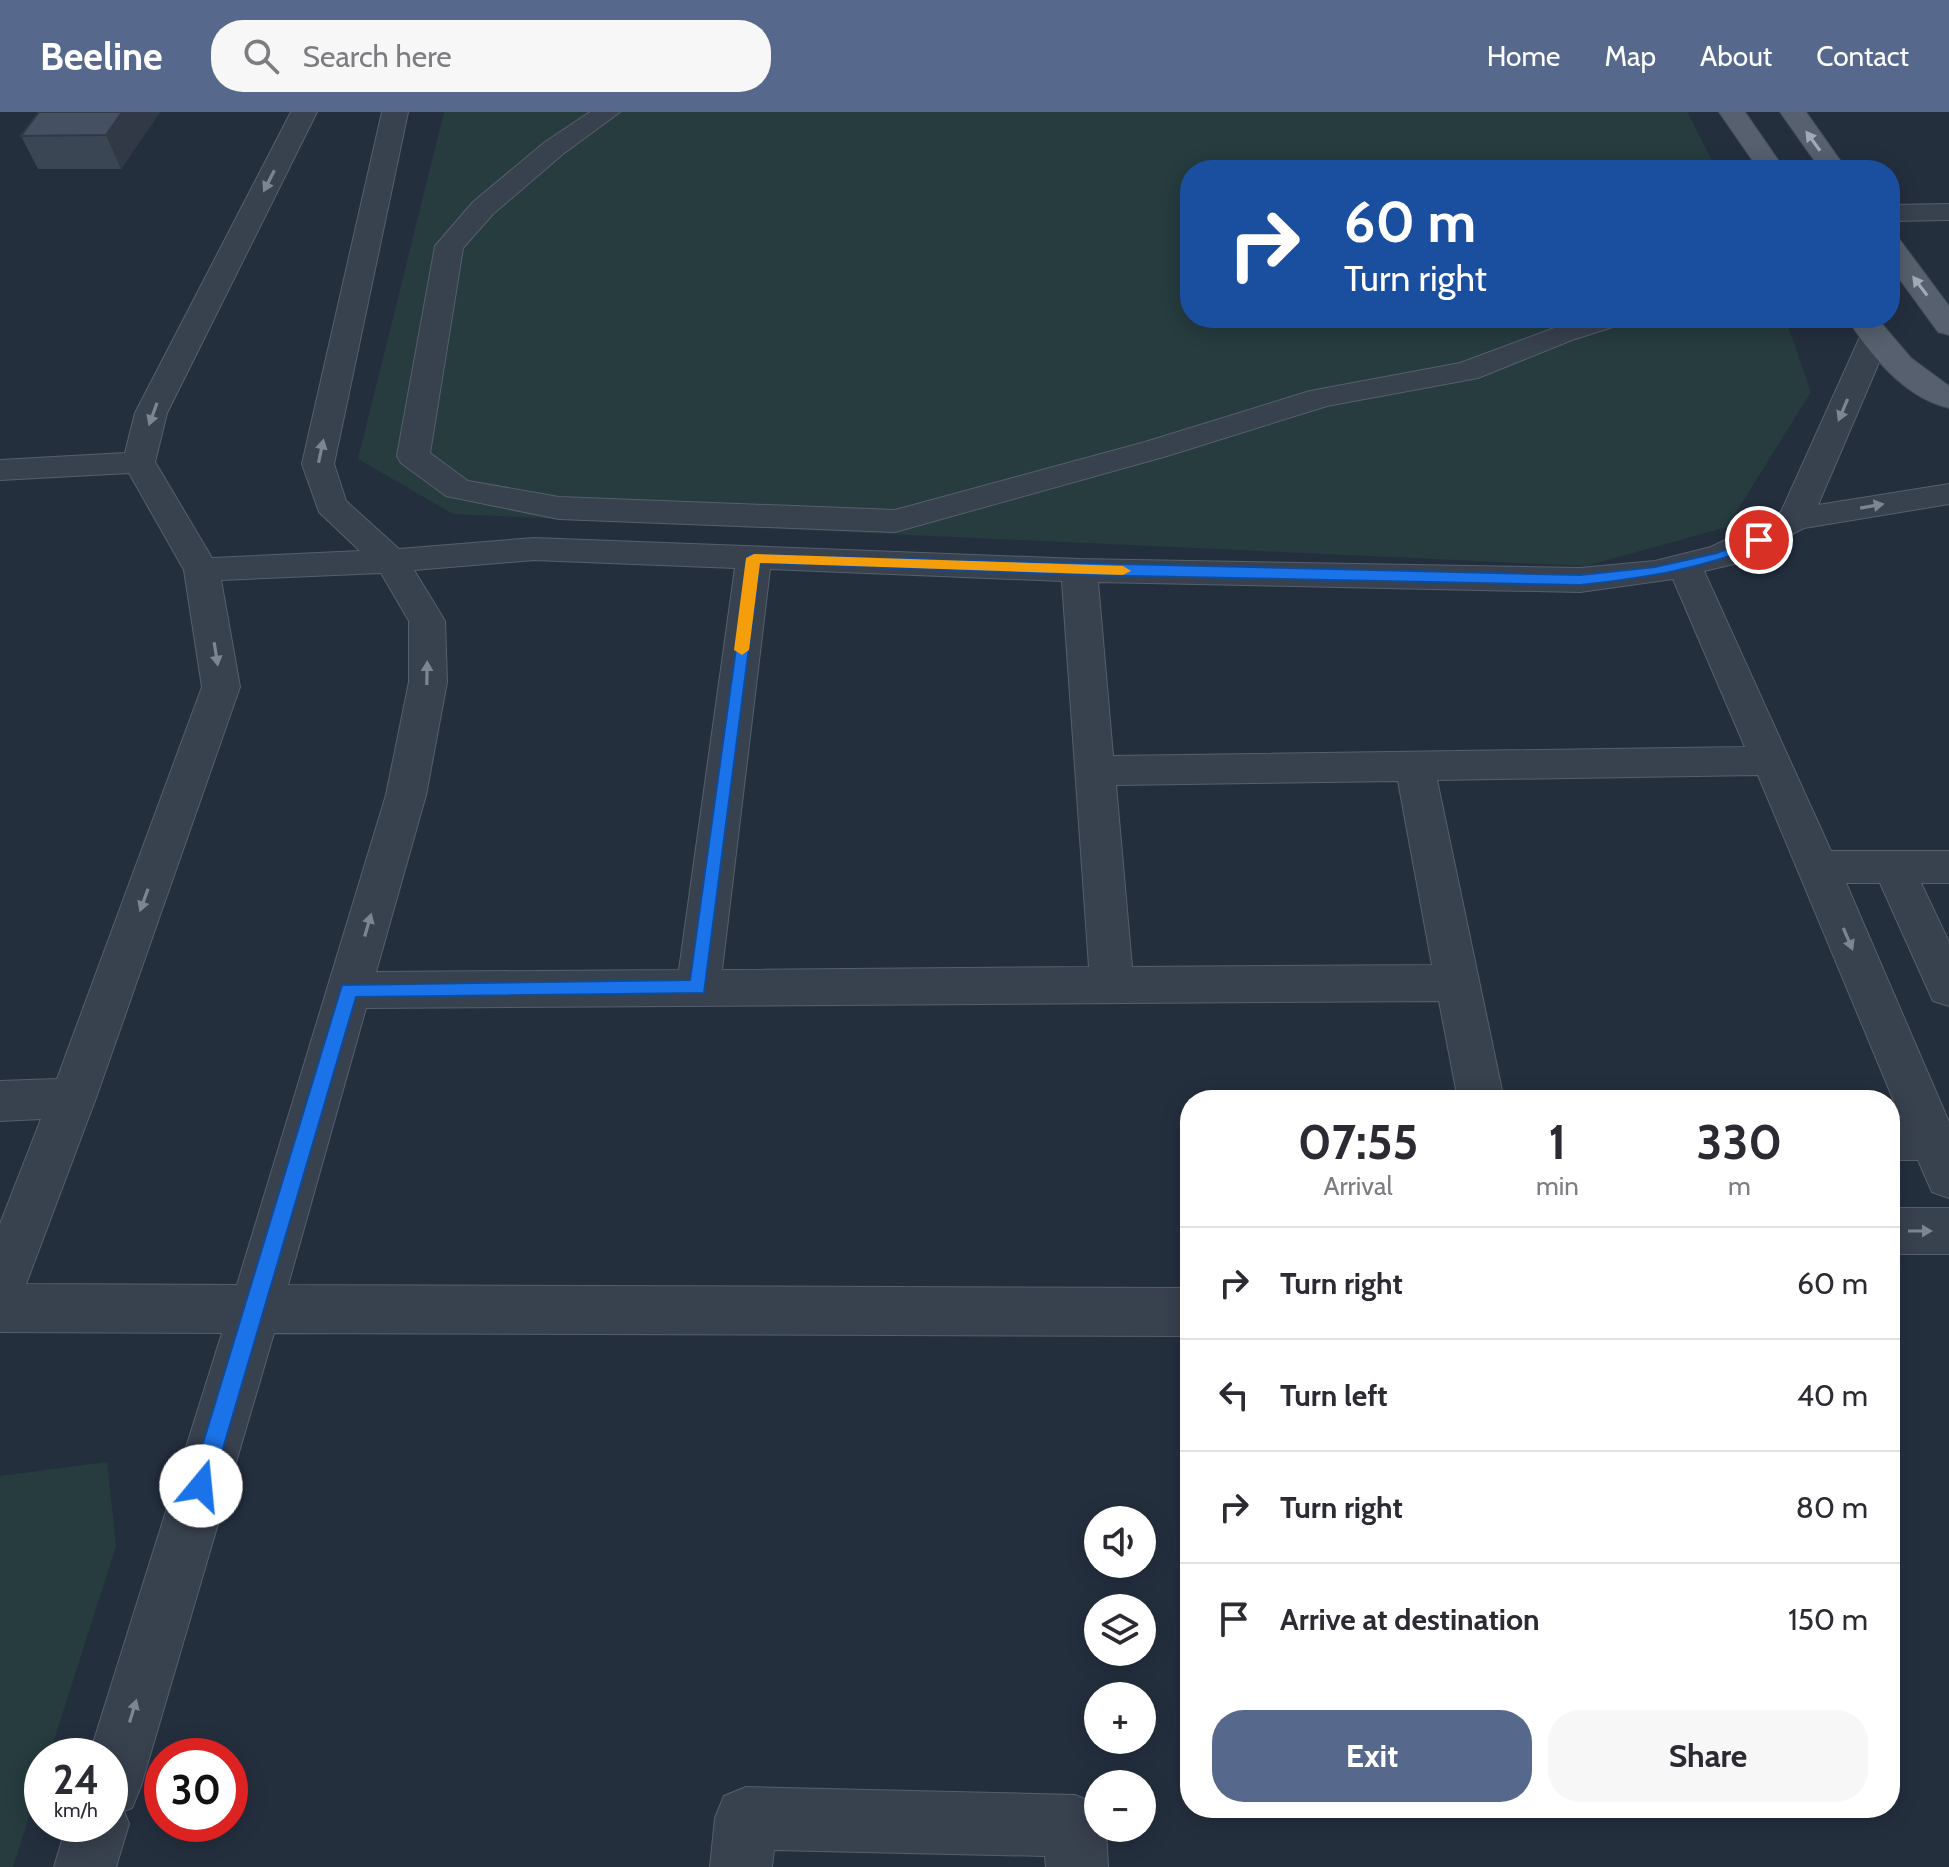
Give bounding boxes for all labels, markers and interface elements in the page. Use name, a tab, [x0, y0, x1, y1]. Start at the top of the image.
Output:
search box	[211, 20, 771, 92]
text: Beeline	[40, 33, 163, 80]
icon: search	[239, 34, 283, 78]
text: Search here	[303, 38, 452, 75]
text: Home	[1487, 39, 1560, 73]
text: Map	[1604, 39, 1656, 73]
text: About	[1700, 39, 1772, 73]
text: Contact	[1816, 39, 1909, 73]
one-way arrow	[1806, 131, 1822, 151]
one-way arrow	[262, 170, 276, 193]
text: 60 m	[1344, 188, 1476, 256]
icon: right	[1212, 192, 1316, 296]
text: Turn right	[1344, 256, 1487, 300]
one-way arrow	[1912, 276, 1928, 296]
one-way arrow	[1836, 398, 1849, 422]
one-way arrow	[146, 402, 158, 426]
one-way arrow	[316, 438, 328, 463]
one-way arrow	[1860, 500, 1885, 512]
pin	[1725, 506, 1793, 574]
icon: arrive	[1737, 518, 1781, 562]
one-way arrow	[210, 642, 223, 667]
one-way arrow	[421, 660, 433, 685]
one-way arrow	[137, 888, 150, 912]
one-way arrow	[362, 913, 375, 937]
one-way arrow	[1842, 927, 1855, 951]
text: 07:55	[1298, 1113, 1418, 1171]
text: 1	[1549, 1113, 1566, 1171]
text: 330	[1697, 1113, 1782, 1171]
text: Arrival	[1323, 1170, 1393, 1202]
text: min	[1536, 1170, 1579, 1202]
text: m	[1728, 1170, 1751, 1202]
one-way arrow	[1907, 1225, 1933, 1237]
icon: right	[1212, 1261, 1256, 1305]
text: Turn right	[1280, 1265, 1403, 1302]
text: 60 m	[1797, 1265, 1868, 1302]
icon: left	[1212, 1373, 1256, 1417]
text: Turn left	[1280, 1377, 1388, 1414]
text: 40 m	[1797, 1377, 1868, 1414]
position arrow	[159, 1444, 243, 1528]
icon: right	[1212, 1485, 1256, 1529]
text: Turn right	[1280, 1489, 1403, 1526]
text: 80 m	[1796, 1489, 1868, 1526]
map controls	[1084, 1506, 1156, 1842]
button: sound	[1084, 1506, 1156, 1578]
button: layers	[1084, 1594, 1156, 1666]
icon: arrive	[1212, 1597, 1256, 1641]
text: Arrive at destination	[1280, 1601, 1540, 1638]
text: 150 m	[1788, 1601, 1868, 1638]
button: +	[1084, 1682, 1156, 1754]
one-way arrow	[127, 1699, 140, 1723]
button: Exit	[1212, 1710, 1532, 1802]
button: Share	[1548, 1710, 1868, 1802]
speed limit sign: 30	[144, 1738, 248, 1842]
text: 24	[53, 1755, 99, 1804]
button: −	[1084, 1770, 1156, 1842]
text: km/h	[54, 1798, 98, 1822]

